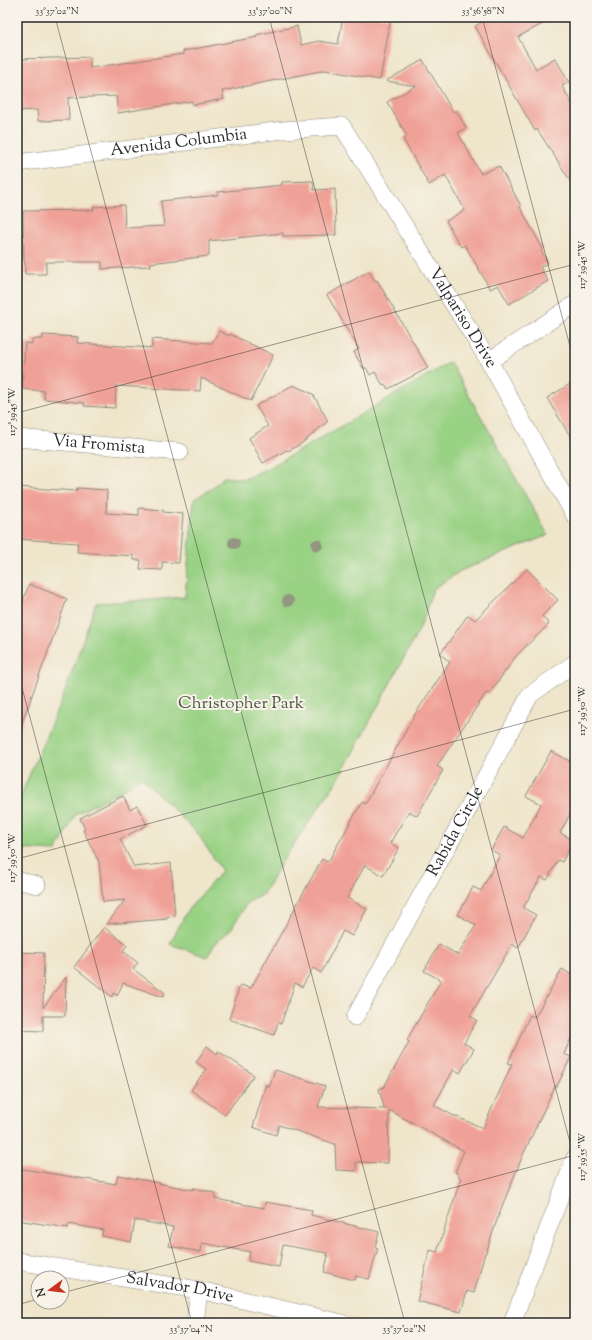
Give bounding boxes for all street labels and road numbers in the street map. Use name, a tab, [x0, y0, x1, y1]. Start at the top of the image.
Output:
street label: Avenida Columbia	[109, 123, 249, 163]
street label: Valpariso Drive	[422, 264, 503, 373]
street label: Via Fromista	[51, 429, 146, 461]
street label: Rabida Circle	[421, 782, 490, 881]
street label: Salvador Drive	[124, 1267, 236, 1310]

